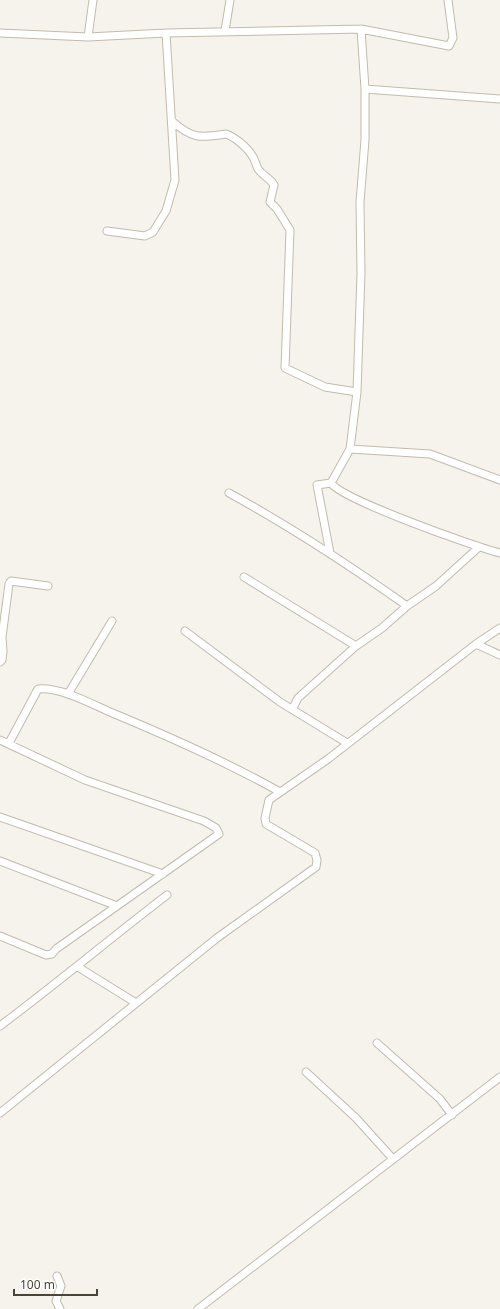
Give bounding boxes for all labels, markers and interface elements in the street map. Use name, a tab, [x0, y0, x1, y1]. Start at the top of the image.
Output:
scale bar	[14, 1271, 97, 1297]
text: 100 m	[20, 1276, 55, 1293]

